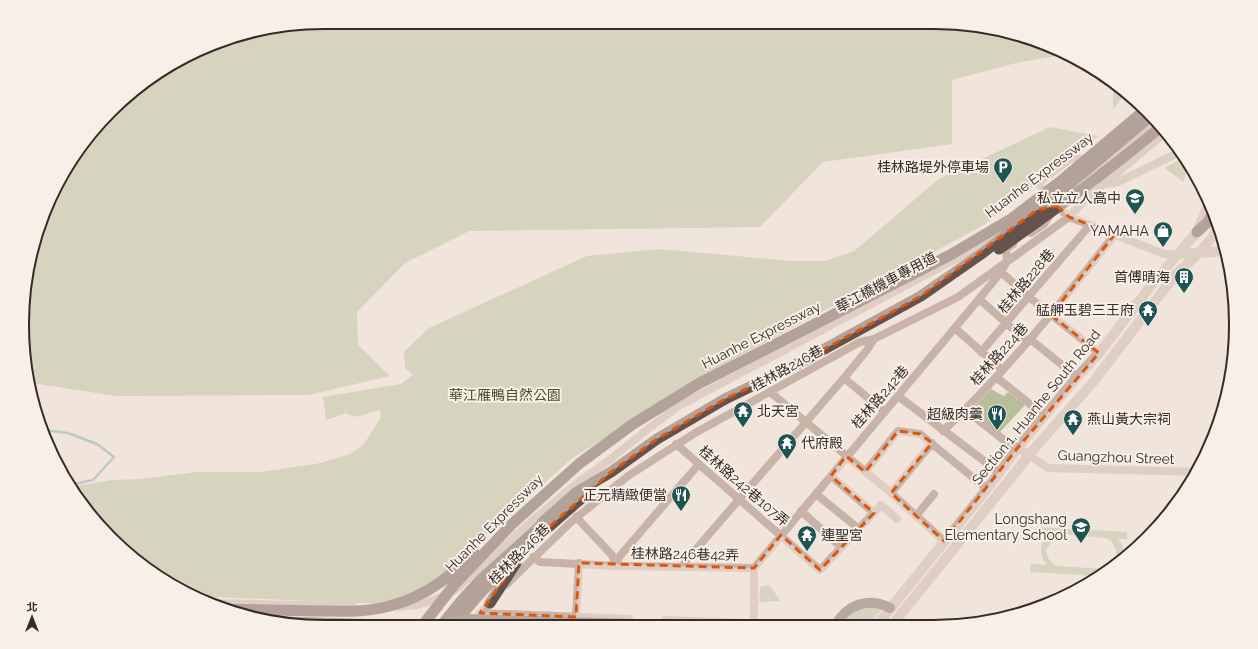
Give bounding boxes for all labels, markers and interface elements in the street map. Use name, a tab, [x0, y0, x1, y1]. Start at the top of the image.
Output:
street label: Huanhe Expressway	[982, 129, 1096, 221]
parking icon: 桂林路堤外停車場	[992, 156, 1014, 184]
place label: 桂林路堤外停車場	[877, 159, 989, 175]
school or university icon: 私立立人高中	[1124, 187, 1146, 215]
place label: 私立立人高中	[1037, 190, 1121, 206]
shop icon: YAMAHA	[1152, 220, 1174, 248]
place label: YAMAHA	[1090, 223, 1150, 239]
street label: 桂林路228巷	[995, 246, 1057, 316]
street label: 華江橋機車專用道	[833, 249, 939, 315]
building icon: 首傅晴海	[1173, 266, 1195, 294]
place label: 首傅晴海	[1114, 269, 1170, 285]
street label: Huanhe Expressway	[699, 298, 823, 372]
temple icon: 艋舺玉碧三王府	[1137, 299, 1159, 327]
place label: 艋舺玉碧三王府	[1036, 302, 1134, 318]
street label: 桂林路224巷	[967, 320, 1031, 388]
street label: Section 1, Huanhe South Road	[969, 326, 1103, 488]
street label: 桂林路246巷	[748, 342, 826, 394]
street label: 桂林路242巷	[848, 362, 912, 432]
park label: 華江雁鴨自然公園	[449, 387, 561, 403]
temple icon: 北天宮	[732, 400, 754, 428]
place label: 北天宮	[757, 403, 799, 419]
restaurant icon: 超級肉羹	[986, 403, 1008, 431]
place label: 超級肉羹	[927, 406, 983, 422]
temple icon: 燕山黃大宗祠	[1062, 408, 1084, 436]
place label: 燕山黃大宗祠	[1087, 411, 1171, 427]
temple icon: 代府殿	[776, 432, 798, 460]
place label: 代府殿	[801, 435, 843, 451]
street label: 桂林路242巷107弄	[696, 443, 792, 529]
street label: Guangzhou Street	[1057, 447, 1175, 467]
street label: Huanhe Expressway	[442, 471, 546, 575]
restaurant icon: 正元精緻便當	[670, 484, 692, 512]
place label: 正元精緻便當	[583, 487, 667, 503]
place label: Longshang Elementary School	[944, 511, 1067, 543]
school or university icon: Longshang Elementary School	[1070, 516, 1092, 544]
street label: 桂林路246巷	[485, 520, 553, 588]
temple icon: 連聖宮	[796, 524, 818, 552]
place label: 連聖宮	[821, 527, 863, 543]
street label: 桂林路246巷42弄	[631, 545, 739, 563]
north arrow	[12, 597, 52, 637]
text: 北	[27, 601, 38, 614]

